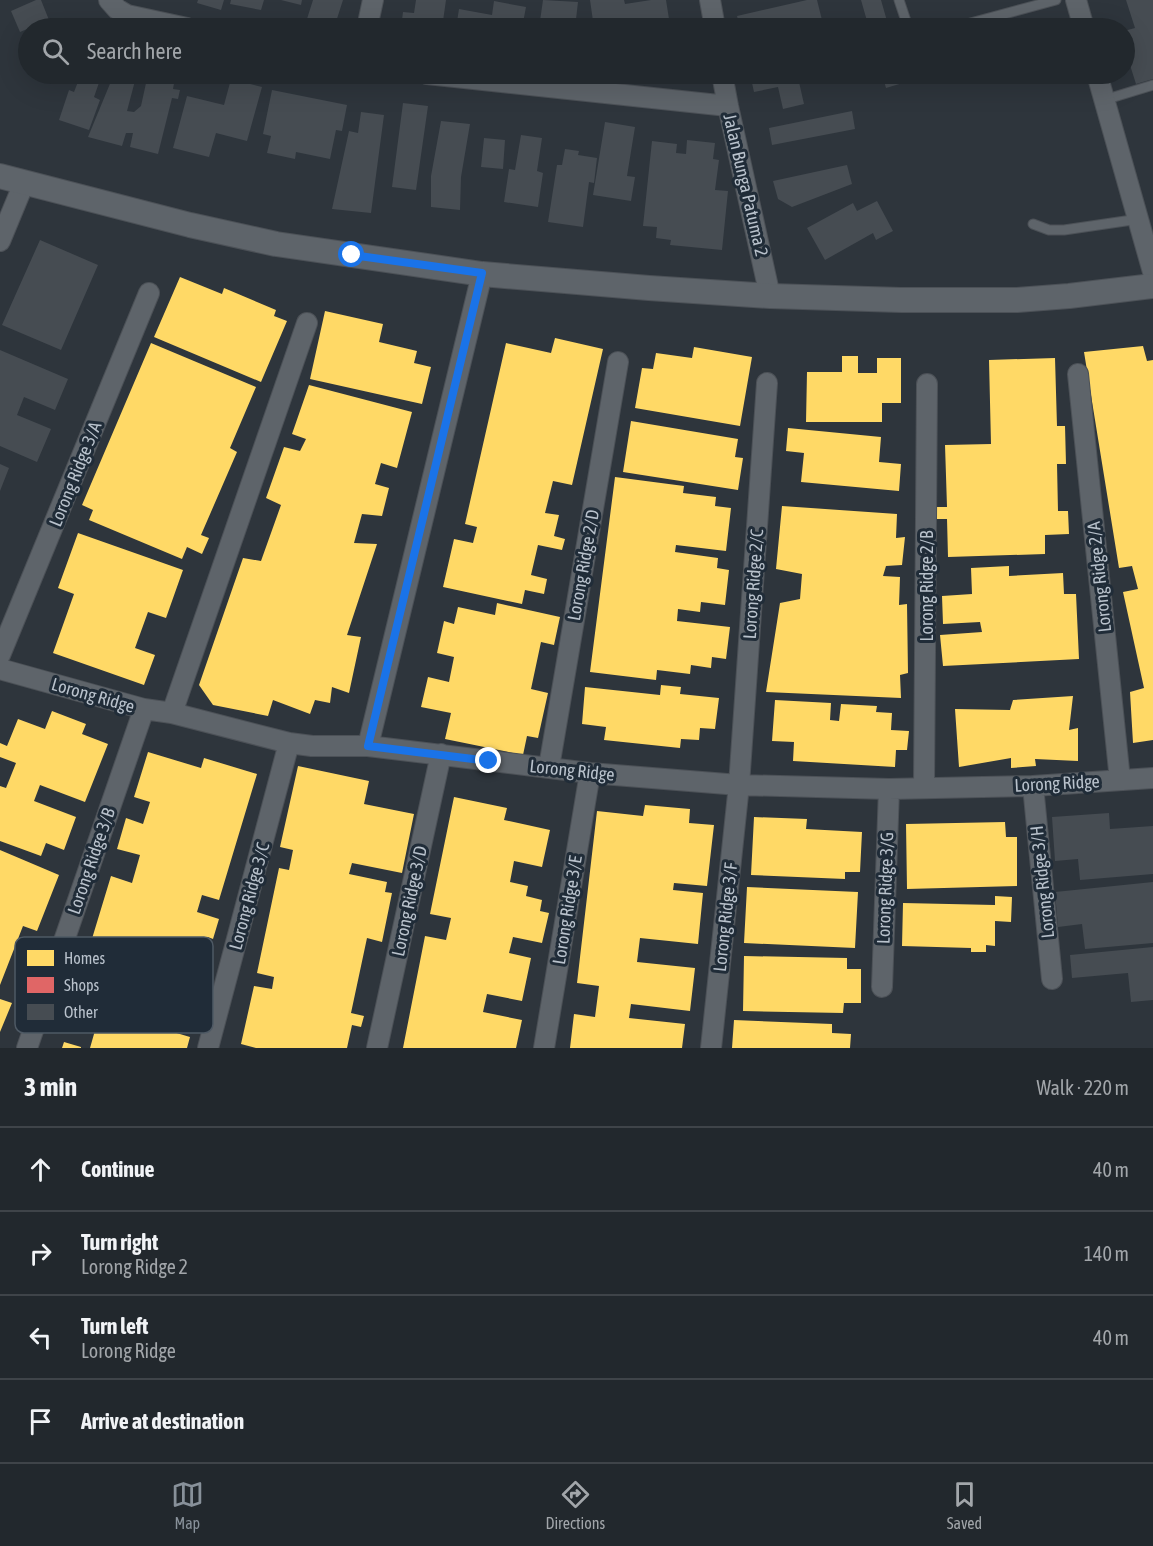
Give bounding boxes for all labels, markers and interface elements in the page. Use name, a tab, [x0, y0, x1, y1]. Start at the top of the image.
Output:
search box	[18, 18, 1135, 84]
icon: search	[39, 35, 72, 68]
text: Search here	[87, 38, 182, 64]
street label: Jalan Bunga Patuma 2	[719, 112, 773, 258]
route start	[338, 241, 364, 267]
street label: Lorong Ridge 3/A	[44, 418, 106, 529]
street label: Lorong Ridge 2/D	[563, 508, 603, 622]
street label: Lorong Ridge 2/A	[1083, 520, 1115, 633]
street label: Lorong Ridge 2/C	[739, 528, 767, 640]
street label: Lorong Ridge 2/B	[916, 530, 937, 641]
street label: Lorong Ridge	[49, 673, 137, 717]
route end	[475, 747, 501, 773]
street label: Lorong Ridge	[528, 755, 616, 785]
street label: Lorong Ridge	[1014, 770, 1100, 796]
street label: Lorong Ridge 3/B	[63, 805, 119, 917]
street label: Lorong Ridge 3/H	[1026, 825, 1058, 939]
street label: Lorong Ridge 3/G	[873, 832, 897, 944]
street label: Lorong Ridge 3/C	[225, 840, 273, 952]
street label: Lorong Ridge 3/D	[387, 844, 431, 958]
street label: Lorong Ridge 3/E	[548, 854, 586, 966]
street label: Lorong Ridge 3/F	[709, 861, 741, 973]
legend	[15, 937, 213, 1033]
text: Homes	[64, 949, 106, 967]
text: Shops	[64, 976, 100, 995]
text: Other	[64, 1003, 98, 1021]
text: 3 min	[24, 1072, 77, 1102]
text: Walk · 220 m	[1037, 1076, 1129, 1099]
icon: ahead	[24, 1153, 57, 1186]
text: Continue	[81, 1156, 155, 1182]
text: 40 m	[1093, 1158, 1129, 1181]
text: Turn right	[81, 1229, 158, 1255]
icon: right	[24, 1237, 57, 1270]
text: 140 m	[1084, 1242, 1129, 1265]
text: Lorong Ridge 2	[81, 1255, 188, 1278]
text: Turn left	[81, 1313, 148, 1339]
icon: left	[24, 1321, 57, 1354]
text: 40 m	[1093, 1326, 1129, 1349]
text: Lorong Ridge	[81, 1339, 176, 1362]
icon: arrive	[24, 1405, 57, 1438]
text: Arrive at destination	[81, 1408, 244, 1434]
tab: Map	[171, 1478, 204, 1532]
tab: Directions	[545, 1478, 605, 1532]
tab: Saved	[947, 1478, 982, 1532]

